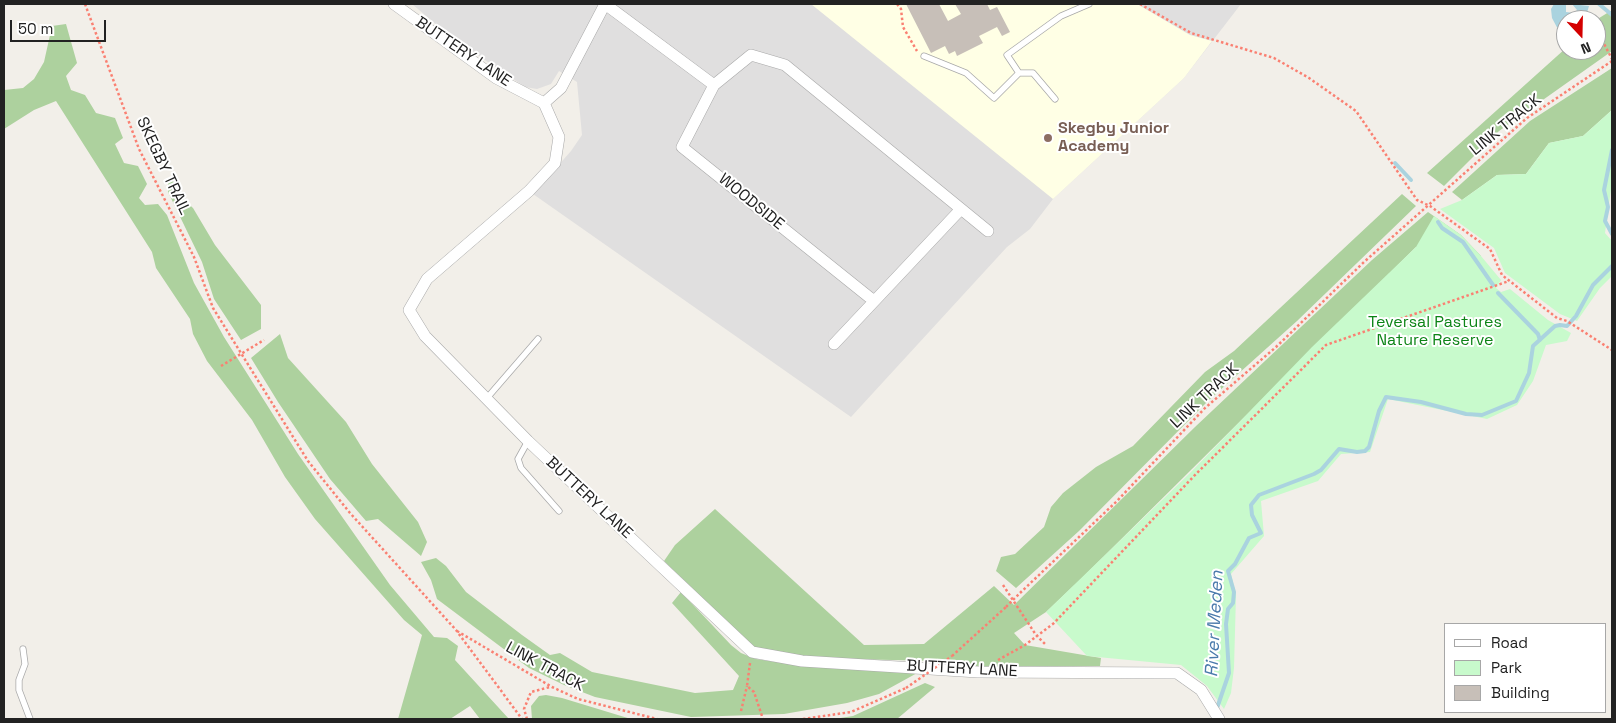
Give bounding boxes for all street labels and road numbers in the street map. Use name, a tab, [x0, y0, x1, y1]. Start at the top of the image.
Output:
street label: BUTTERY LANE	[412, 13, 514, 91]
street label: LINK TRACK	[1466, 90, 1546, 160]
street label: SKEGBY TRAIL	[132, 114, 194, 218]
street label: WOODSIDE	[714, 170, 788, 234]
street label: LINK TRACK	[1167, 359, 1243, 433]
street label: BUTTERY LANE	[542, 453, 636, 543]
street label: LINK TRACK	[502, 638, 588, 696]
street label: BUTTERY LANE	[906, 657, 1018, 681]

